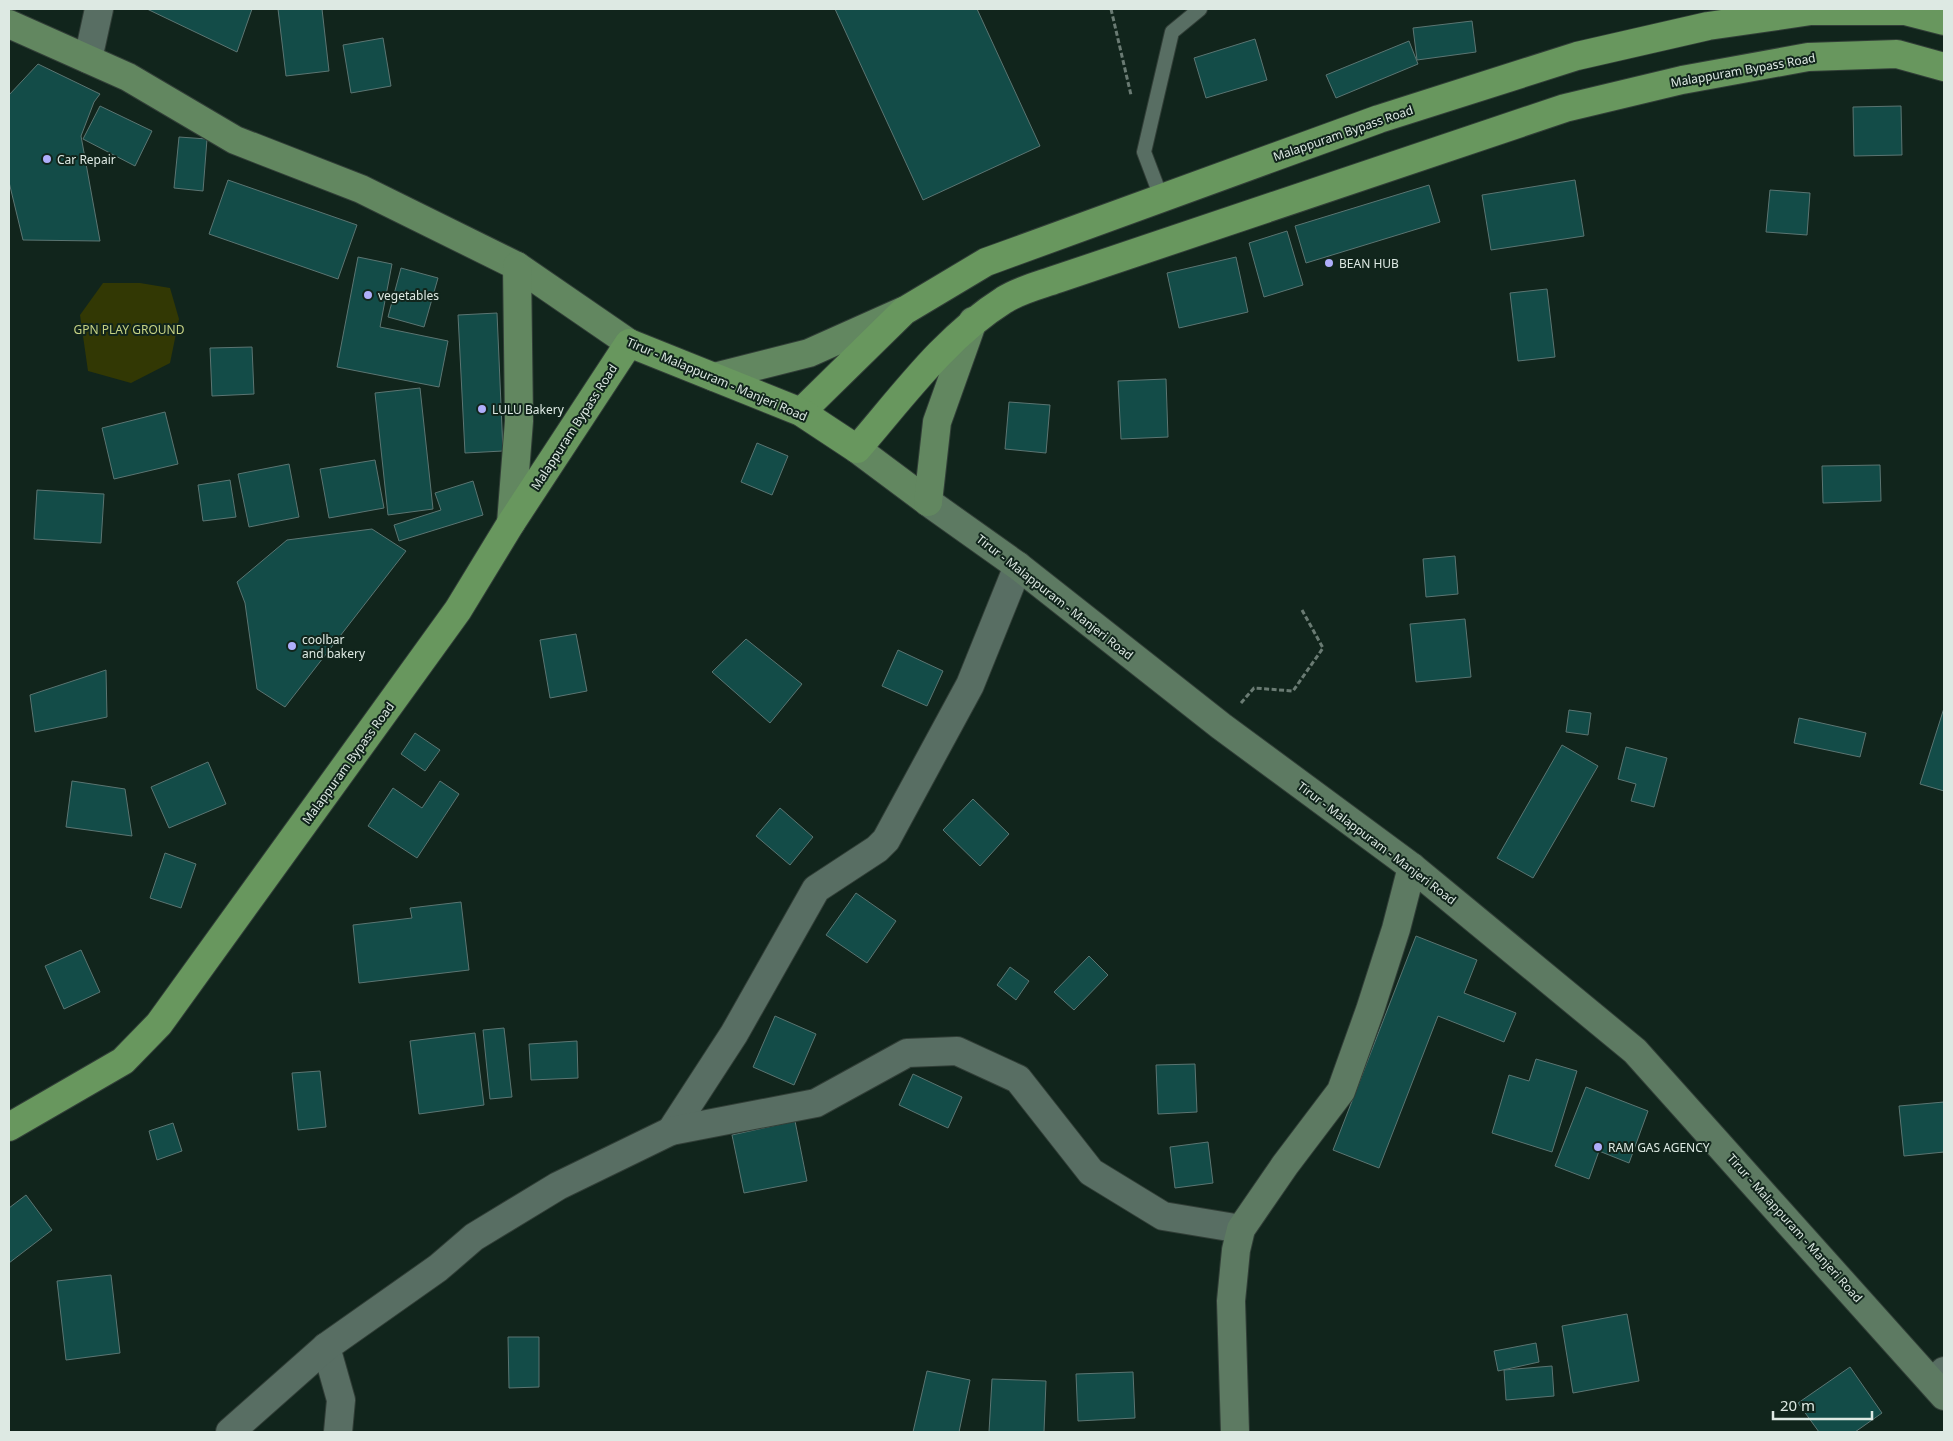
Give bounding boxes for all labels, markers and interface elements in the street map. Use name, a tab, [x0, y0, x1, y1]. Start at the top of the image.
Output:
street label: Malappuram Bypass Road	[1669, 49, 1817, 91]
street label: Malappuram Bypass Road	[1271, 101, 1415, 165]
place label: Car Repair	[57, 151, 116, 168]
marker: Car Repair	[41, 153, 53, 165]
place label: BEAN HUB	[1339, 255, 1399, 272]
marker: BEAN HUB	[1323, 257, 1335, 269]
place label: vegetables	[378, 287, 439, 304]
marker: vegetables	[362, 289, 374, 301]
park label: GPN PLAY GROUND	[74, 321, 185, 338]
street label: Tirur - Malappuram - Manjeri Road	[624, 333, 810, 425]
street label: Malappuram Bypass Road	[527, 361, 621, 493]
place label: LULU Bakery	[492, 401, 565, 418]
marker: LULU Bakery	[476, 403, 488, 415]
street label: Tirur - Malappuram - Manjeri Road	[973, 530, 1137, 664]
place label: coolbar and bakery	[302, 631, 366, 662]
marker: coolbar and bakery	[286, 640, 298, 652]
street label: Malappuram Bypass Road	[298, 699, 398, 827]
street label: Tirur - Malappuram - Manjeri Road	[1294, 778, 1460, 908]
place label: RAM GAS AGENCY	[1608, 1139, 1710, 1156]
marker: RAM GAS AGENCY	[1592, 1141, 1604, 1153]
street label: Tirur - Malappuram - Manjeri Road	[1724, 1150, 1866, 1306]
scale bar	[1773, 1388, 1872, 1420]
text: 20 m	[1780, 1395, 1815, 1415]

